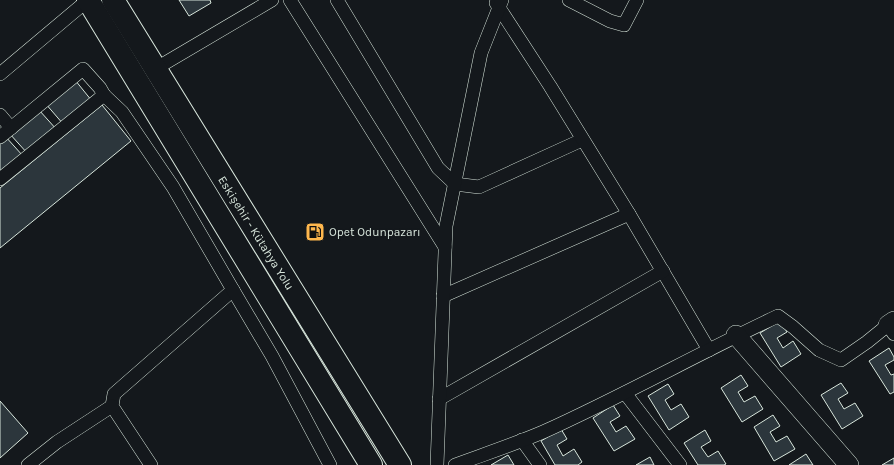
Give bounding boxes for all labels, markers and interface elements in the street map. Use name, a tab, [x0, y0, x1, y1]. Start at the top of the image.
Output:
street label: Eskişehir - Kütahya Yolu	[215, 173, 297, 293]
fuel station icon: Opet Odunpazarı	[304, 221, 326, 243]
place label: Opet Odunpazarı	[329, 225, 420, 239]

